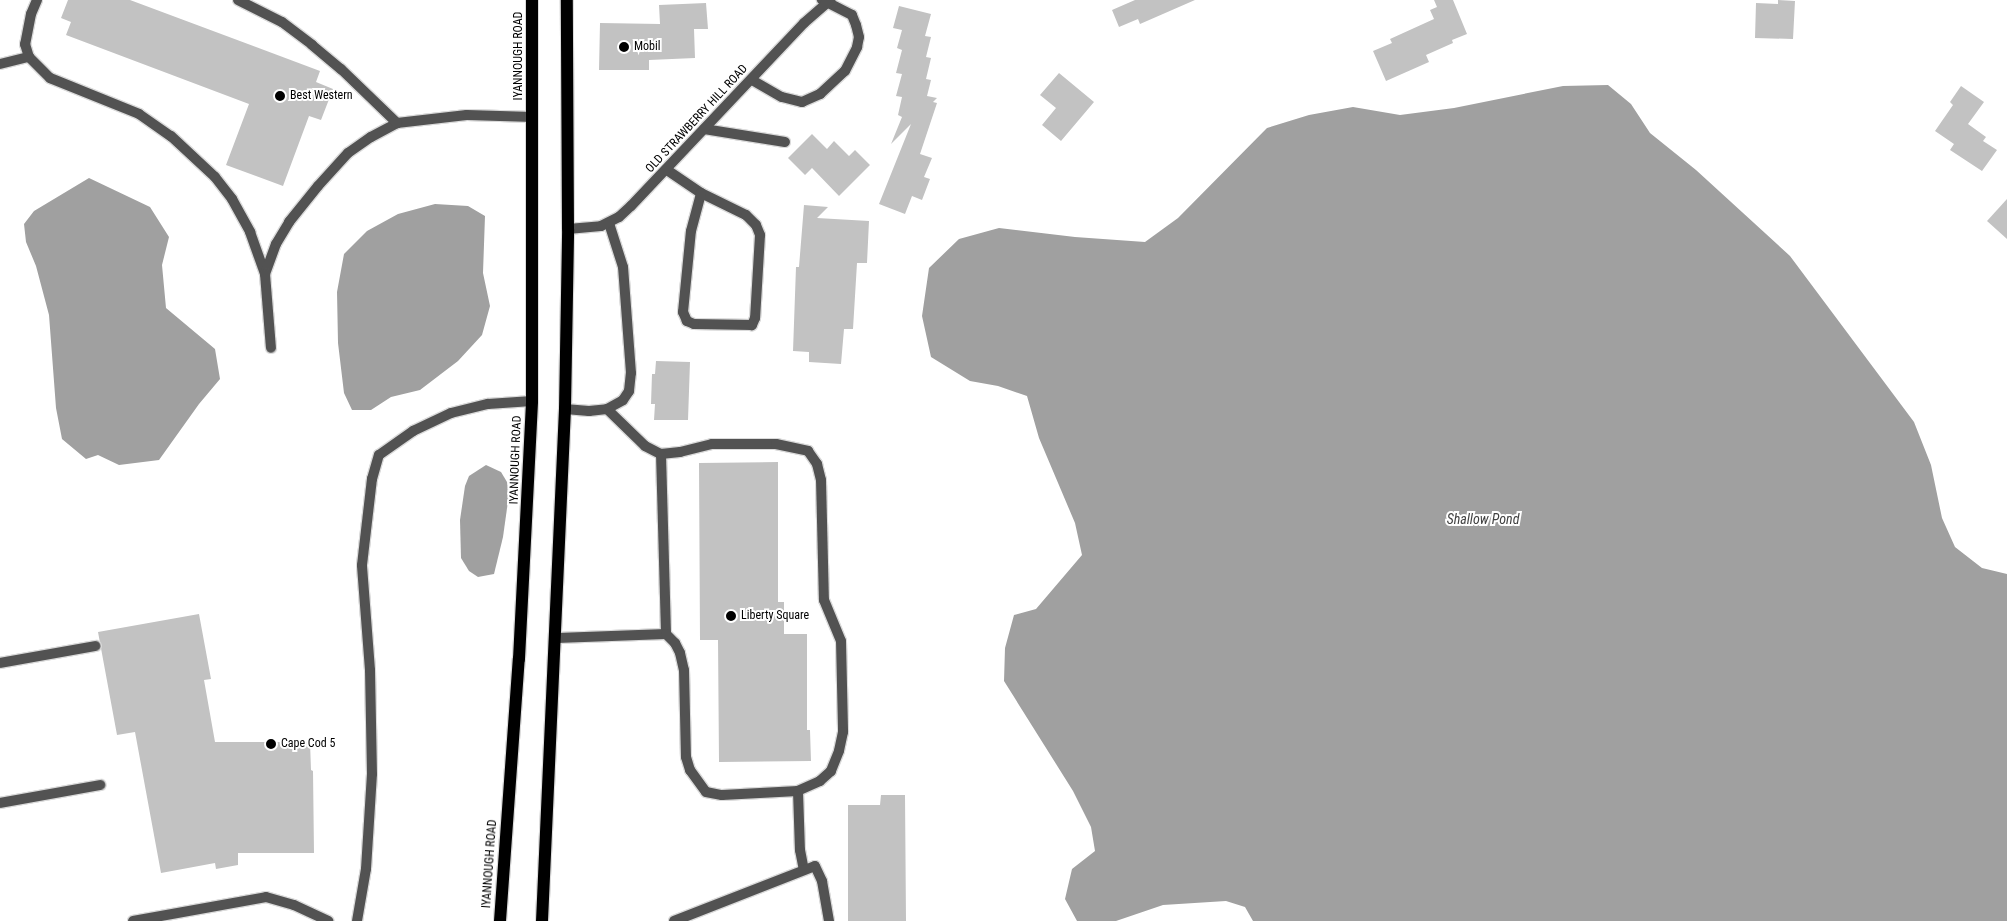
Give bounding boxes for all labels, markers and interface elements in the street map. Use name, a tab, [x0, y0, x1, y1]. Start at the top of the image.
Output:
street label: IYANNOUGH ROAD	[512, 12, 526, 100]
place label: Mobil	[634, 40, 661, 54]
marker: Mobil	[618, 41, 630, 53]
street label: OLD STRAWBERRY HILL ROAD	[643, 62, 751, 176]
place label: Best Western	[290, 89, 353, 103]
marker: Best Western	[274, 90, 286, 102]
street label: IYANNOUGH ROAD	[507, 415, 525, 505]
water label: Shallow Pond	[1447, 511, 1519, 527]
place label: Liberty Square	[741, 609, 809, 623]
marker: Liberty Square	[725, 610, 737, 622]
place label: Cape Cod 5	[281, 737, 335, 751]
marker: Cape Cod 5	[265, 738, 277, 750]
street label: IYANNOUGH ROAD	[480, 819, 500, 909]

